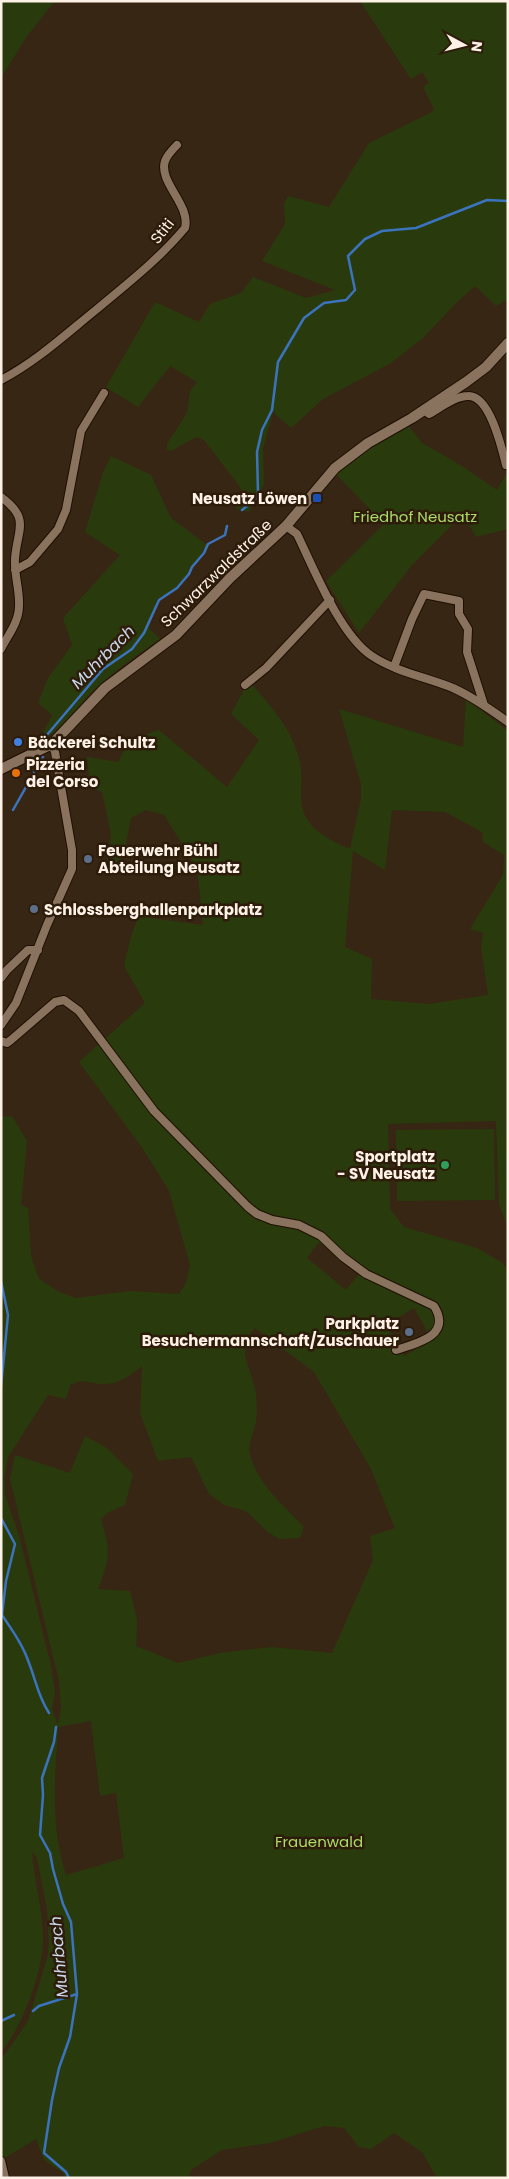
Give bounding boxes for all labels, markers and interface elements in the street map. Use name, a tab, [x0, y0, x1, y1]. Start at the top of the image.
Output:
north arrow	[439, 20, 489, 70]
text: N	[466, 40, 487, 53]
street label: Stiti	[145, 214, 179, 248]
place label: Neusatz Löwen	[192, 488, 307, 509]
marker: Neusatz Löwen	[311, 492, 323, 504]
park label: Friedhof Neusatz	[353, 506, 477, 527]
street label: Schwarzwaldstraße	[156, 514, 276, 632]
water label: Muhrbach	[66, 620, 140, 694]
place label: Bäckerei Schultz	[28, 732, 155, 753]
marker: Bäckerei Schultz	[12, 736, 24, 748]
place label: Pizzeria del Corso	[26, 754, 99, 792]
marker: Pizzeria del Corso	[10, 767, 22, 779]
place label: Feuerwehr Bühl Abteilung Neusatz	[98, 840, 240, 878]
marker: Feuerwehr Bühl Abteilung Neusatz	[82, 853, 94, 865]
place label: Schlossberghallenparkplatz	[44, 899, 262, 920]
marker: Schlossberghallenparkplatz	[28, 903, 40, 915]
place label: Sportplatz - SV Neusatz	[337, 1146, 435, 1184]
marker: Sportplatz - SV Neusatz	[439, 1159, 451, 1171]
place label: Parkplatz Besuchermannschaft/Zuschauer	[142, 1313, 400, 1351]
marker: Parkplatz Besuchermannschaft/Zuschauer	[403, 1326, 415, 1338]
park label: Frauenwald	[275, 1831, 363, 1852]
water label: Muhrbach	[44, 1915, 74, 1999]

